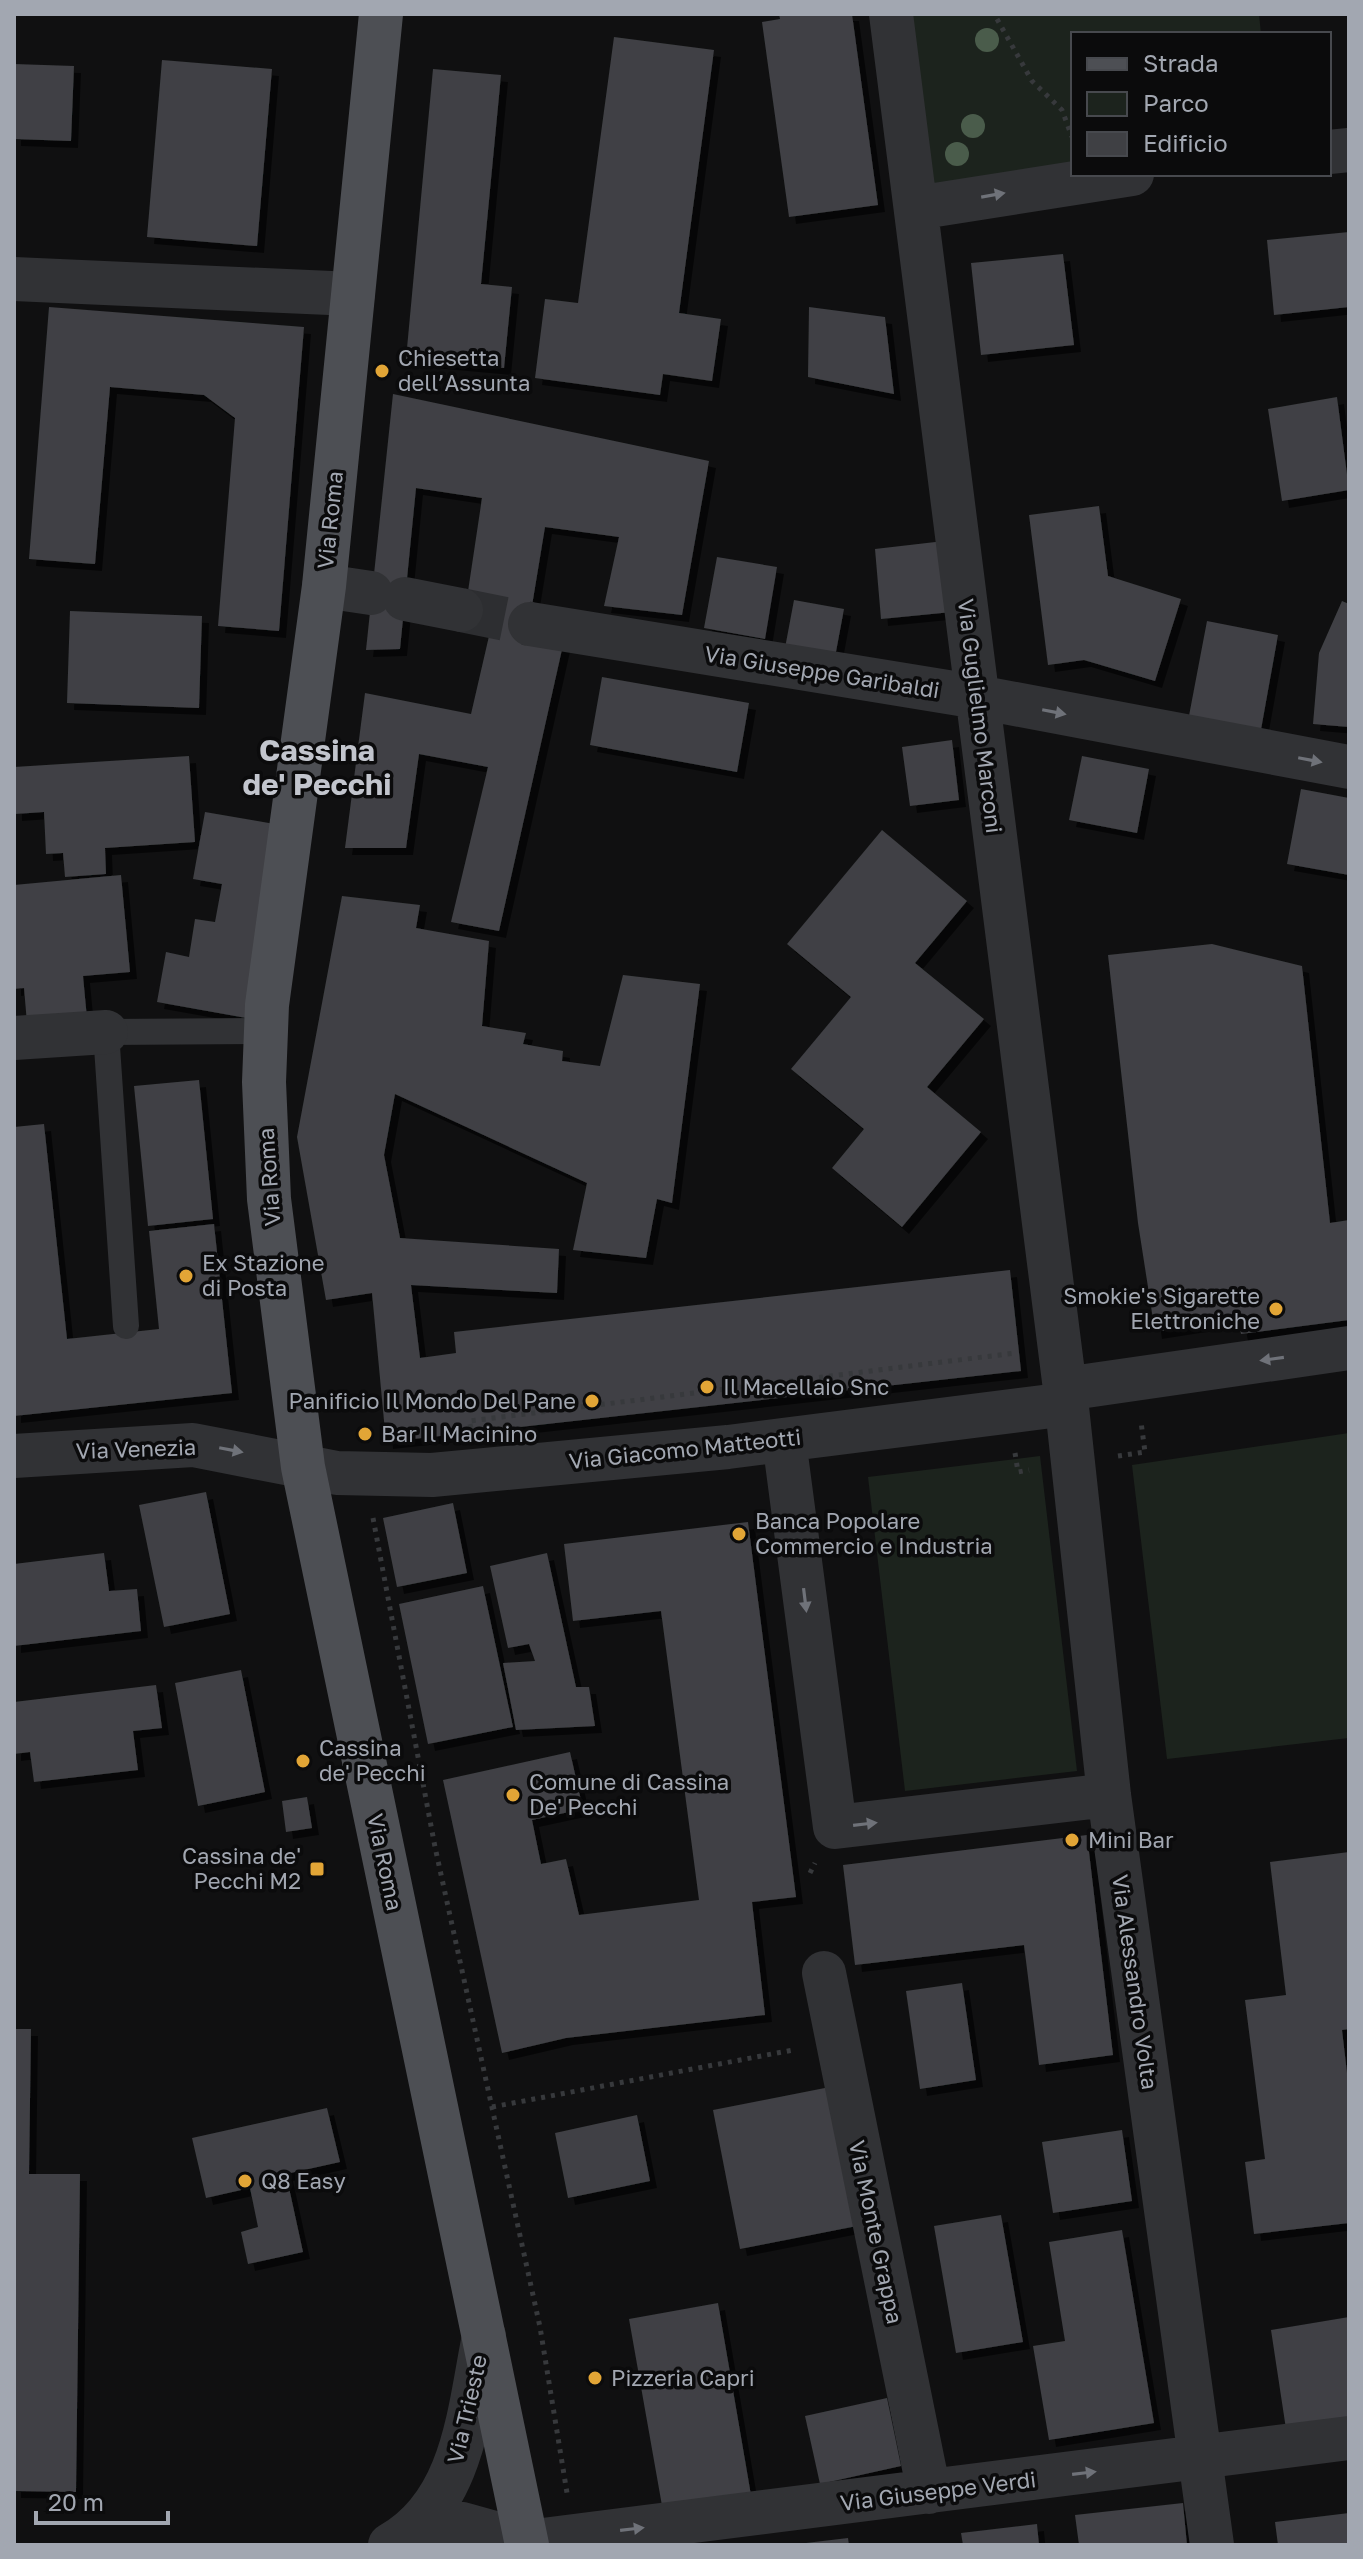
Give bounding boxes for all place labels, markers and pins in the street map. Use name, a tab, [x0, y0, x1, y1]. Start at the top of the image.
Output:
place label: Chiesetta dell’Assunta	[398, 344, 530, 396]
marker: Chiesetta dell’Assunta	[373, 362, 391, 380]
place label: Ex Stazione di Posta	[202, 1249, 325, 1301]
marker: Ex Stazione di Posta	[177, 1267, 195, 1285]
place label: Smokie's Sigarette Elettroniche	[1063, 1282, 1260, 1334]
marker: Smokie's Sigarette Elettroniche	[1267, 1300, 1285, 1318]
place label: Il Macellaio Snc	[723, 1373, 889, 1400]
marker: Il Macellaio Snc	[698, 1378, 716, 1396]
place label: Panificio Il Mondo Del Pane	[289, 1387, 576, 1414]
marker: Panificio Il Mondo Del Pane	[583, 1392, 601, 1410]
place label: Bar Il Macinino	[381, 1420, 537, 1447]
marker: Bar Il Macinino	[356, 1425, 374, 1443]
place label: Banca Popolare Commercio e Industria	[755, 1507, 993, 1559]
marker: Banca Popolare Commercio e Industria	[730, 1525, 748, 1543]
place label: Cassina de' Pecchi	[319, 1734, 426, 1786]
marker: Cassina de' Pecchi	[294, 1752, 312, 1770]
place label: Comune di Cassina De' Pecchi	[529, 1768, 729, 1820]
marker: Comune di Cassina De' Pecchi	[504, 1786, 522, 1804]
place label: Mini Bar	[1088, 1826, 1174, 1853]
marker: Mini Bar	[1063, 1831, 1081, 1849]
place label: Cassina de' Pecchi M2	[182, 1842, 301, 1894]
marker: Cassina de' Pecchi M2	[308, 1860, 326, 1878]
place label: Q8 Easy	[261, 2167, 346, 2194]
marker: Q8 Easy	[236, 2172, 254, 2190]
place label: Pizzeria Capri	[611, 2364, 755, 2391]
marker: Pizzeria Capri	[586, 2369, 604, 2387]

